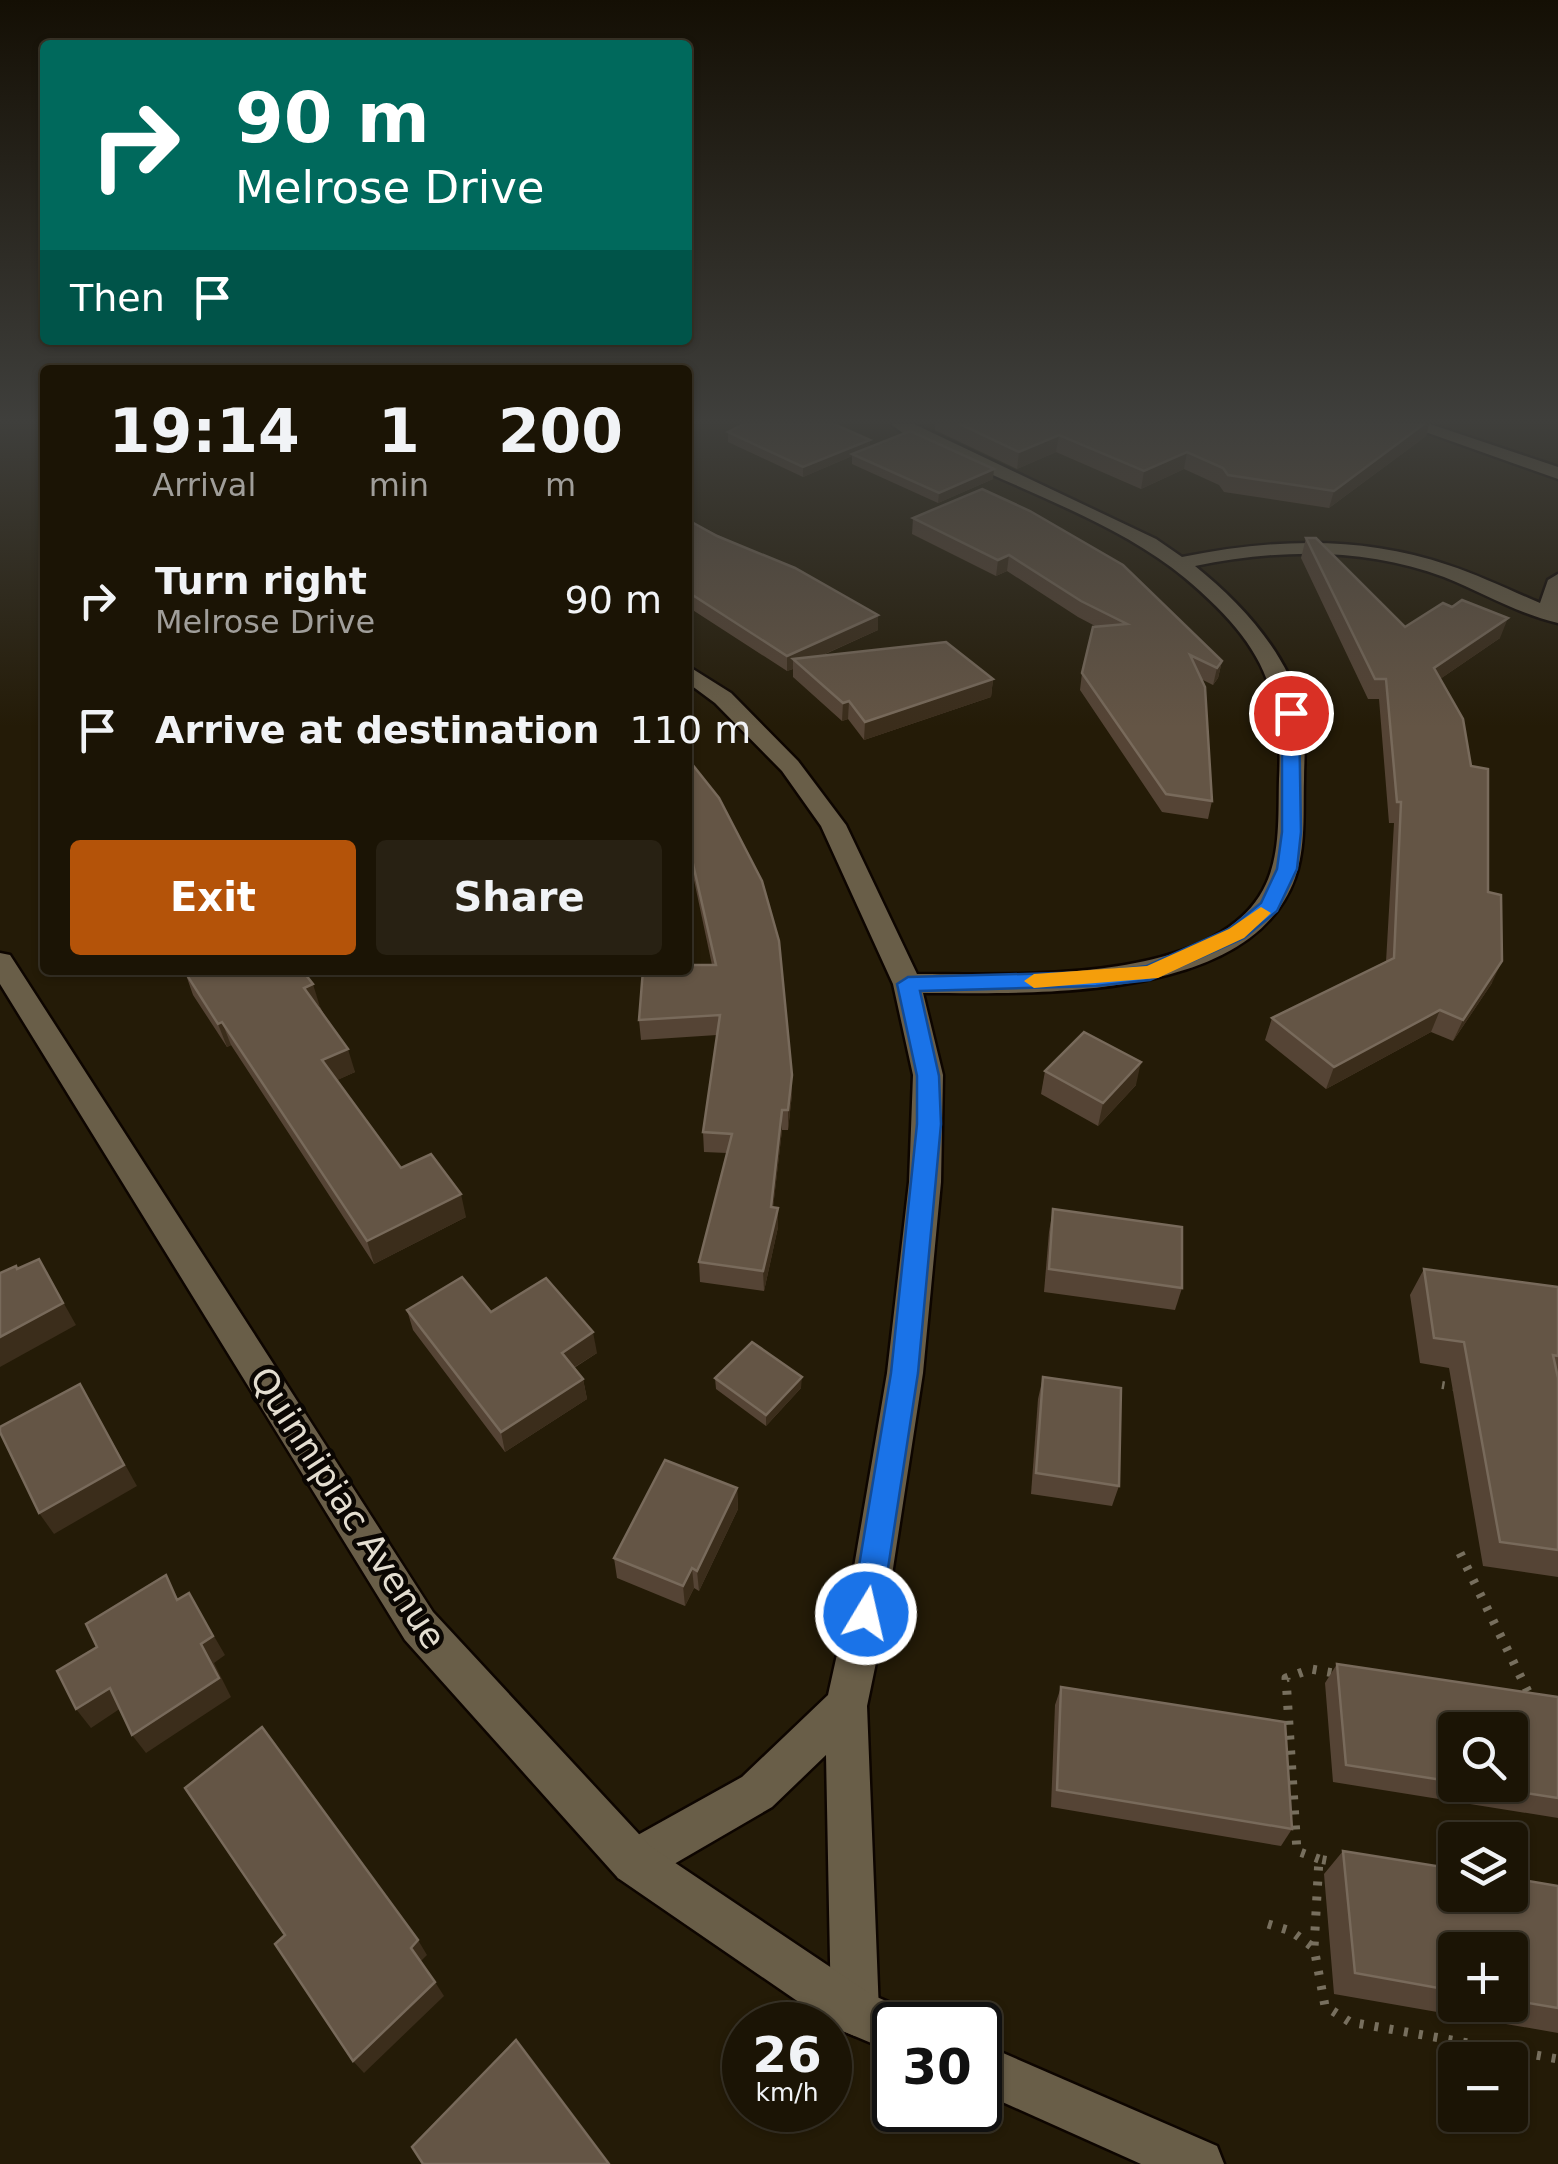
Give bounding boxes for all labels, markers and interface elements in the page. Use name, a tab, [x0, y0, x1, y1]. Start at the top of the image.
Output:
text: 90 m	[235, 77, 430, 159]
icon: right	[70, 80, 200, 210]
text: Melrose Drive	[235, 161, 544, 214]
icon: arrive	[185, 270, 240, 325]
text: Then	[70, 276, 165, 320]
text: 19:14	[109, 396, 300, 466]
text: 1	[378, 396, 420, 466]
text: 200	[498, 396, 623, 466]
text: Arrival	[152, 466, 256, 504]
text: min	[369, 466, 429, 504]
text: m	[545, 466, 576, 504]
text: Turn right	[155, 559, 367, 603]
icon: right	[70, 573, 125, 628]
text: 90 m	[565, 578, 662, 622]
text: Melrose Drive	[155, 603, 375, 641]
pin	[1249, 671, 1334, 756]
icon: arrive	[1264, 686, 1319, 741]
icon: arrive	[70, 703, 125, 758]
text: Arrive at destination	[155, 708, 600, 752]
text: 110 m	[630, 708, 751, 752]
button: Exit	[70, 840, 356, 955]
button: Share	[376, 840, 662, 955]
street label: Quinnipiac Avenue	[242, 1360, 454, 1656]
position arrow	[814, 1562, 918, 1666]
map controls	[1438, 1712, 1528, 2132]
button: search	[1438, 1712, 1528, 1802]
button: layers	[1438, 1822, 1528, 1912]
button: +	[1438, 1932, 1528, 2022]
speed limit sign: 30	[872, 2002, 1002, 2132]
text: 26	[752, 2026, 822, 2084]
button: −	[1438, 2042, 1528, 2132]
text: km/h	[755, 2078, 819, 2107]

